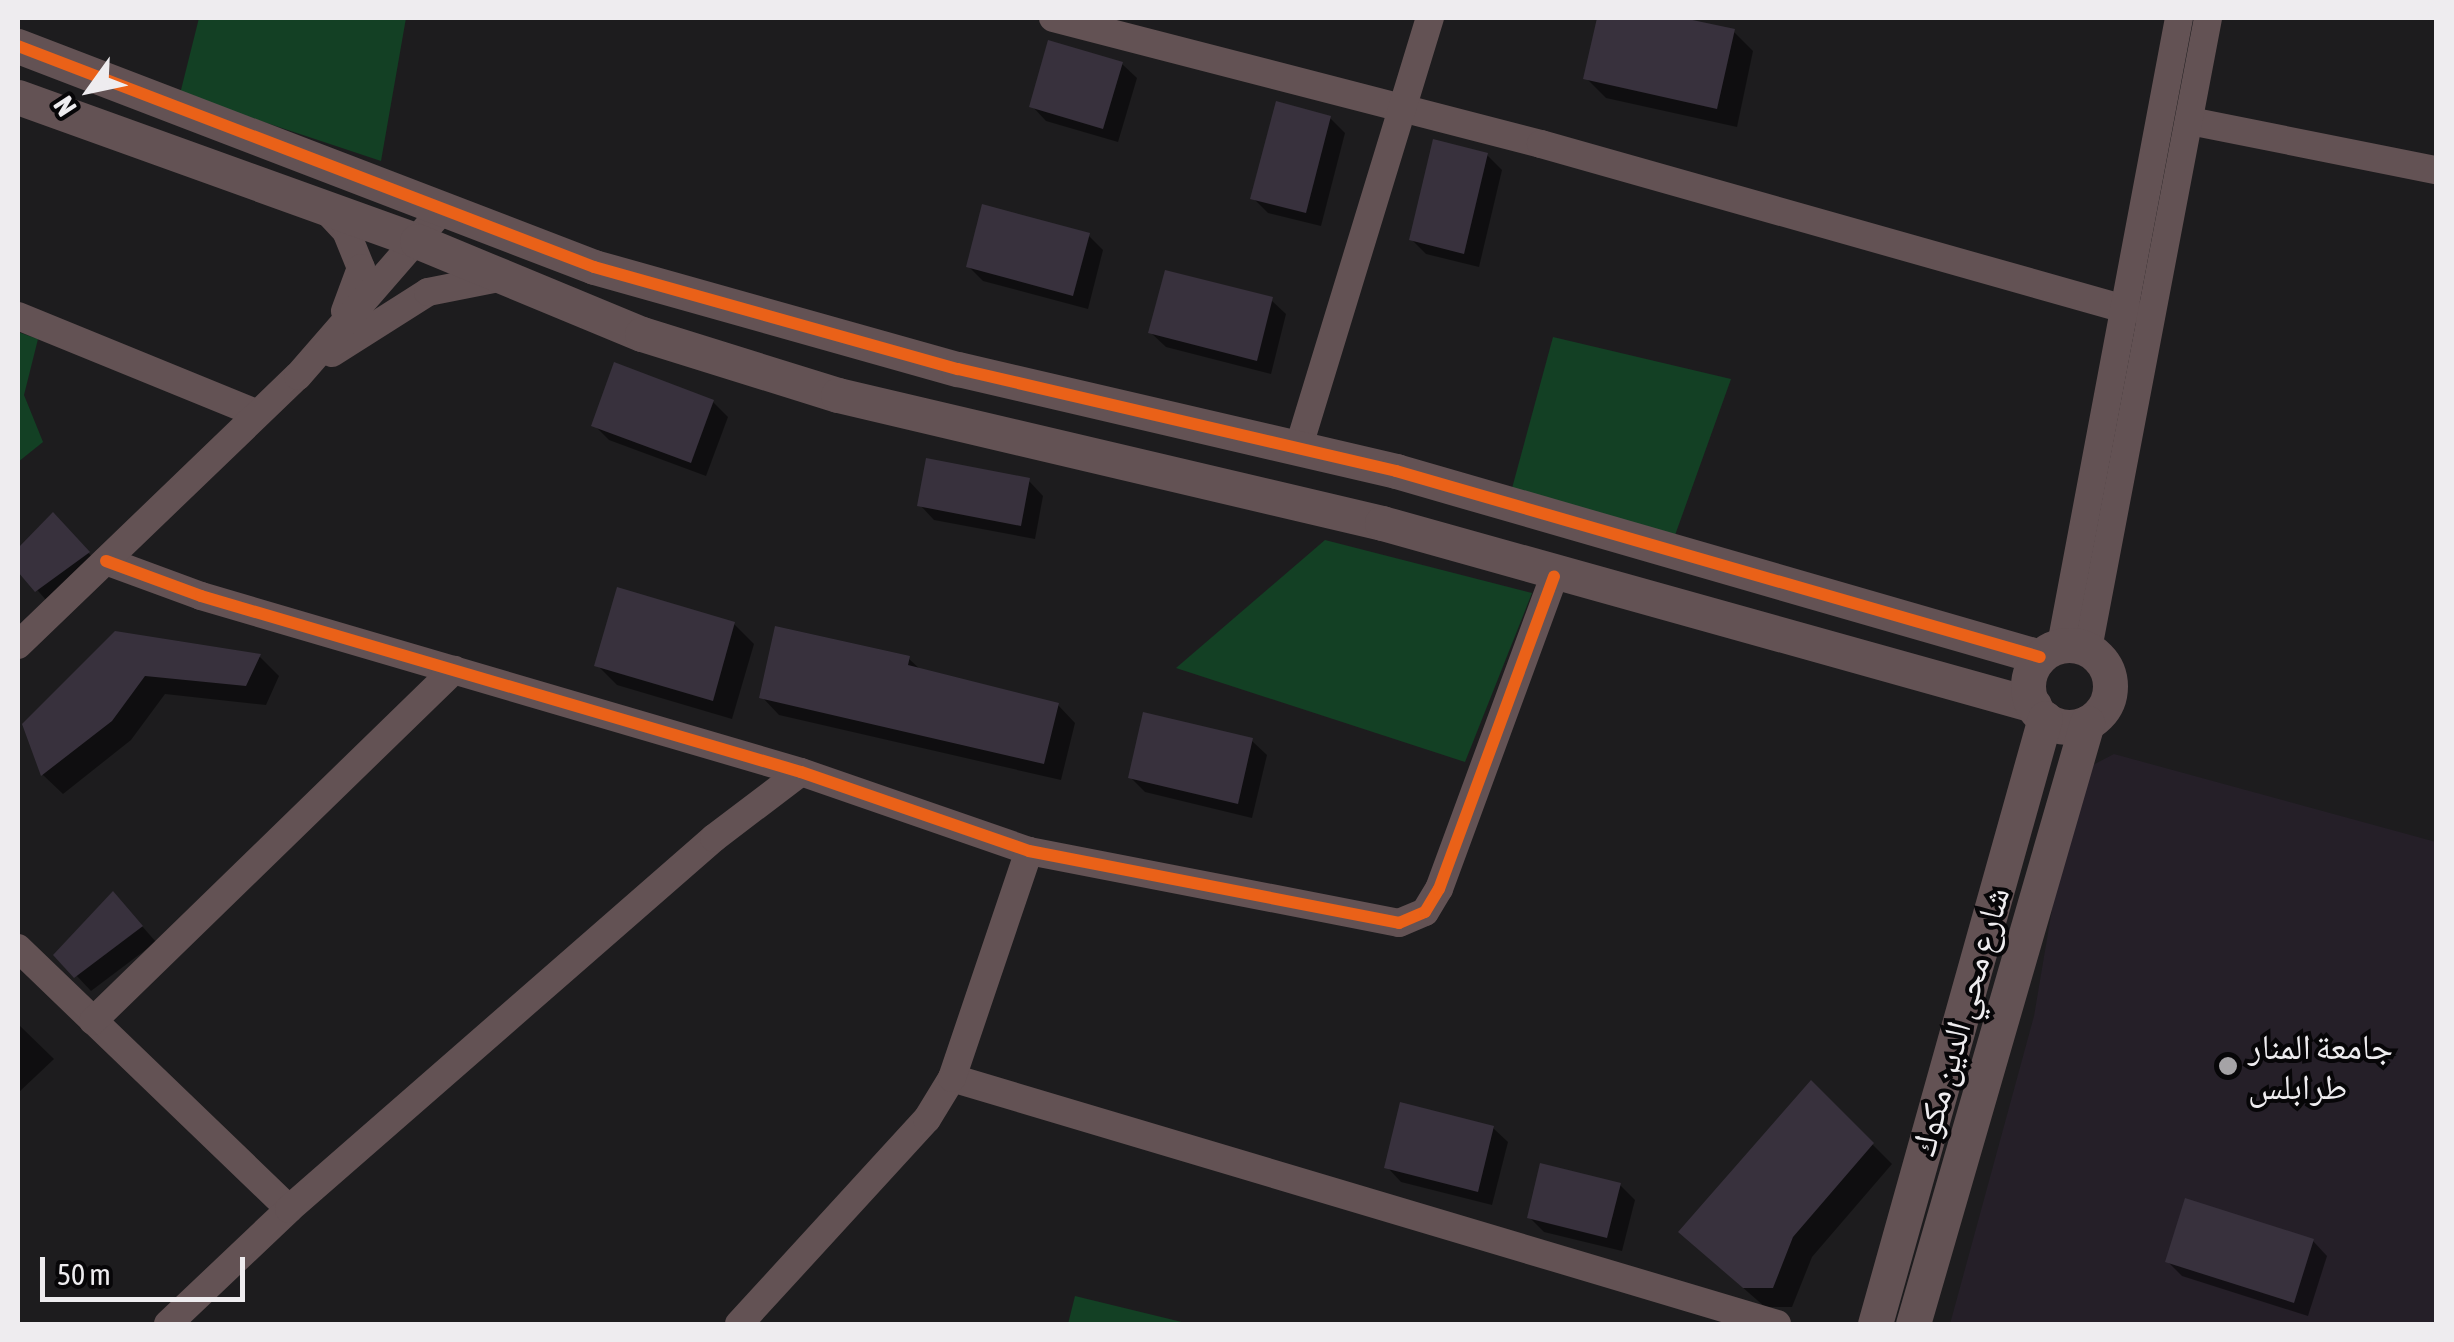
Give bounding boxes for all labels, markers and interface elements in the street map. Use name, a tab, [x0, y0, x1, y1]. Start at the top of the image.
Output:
north arrow	[40, 40, 140, 140]
text: N	[47, 91, 83, 122]
street label: شارع محي الدين مكوك	[1901, 882, 2017, 1160]
place label: جامعة المنار طرابلس	[2248, 1025, 2393, 1107]
marker: جامعة المنار طرابلس	[2217, 1055, 2239, 1077]
scale bar	[45, 1237, 250, 1299]
text: 50 m	[57, 1257, 111, 1291]

